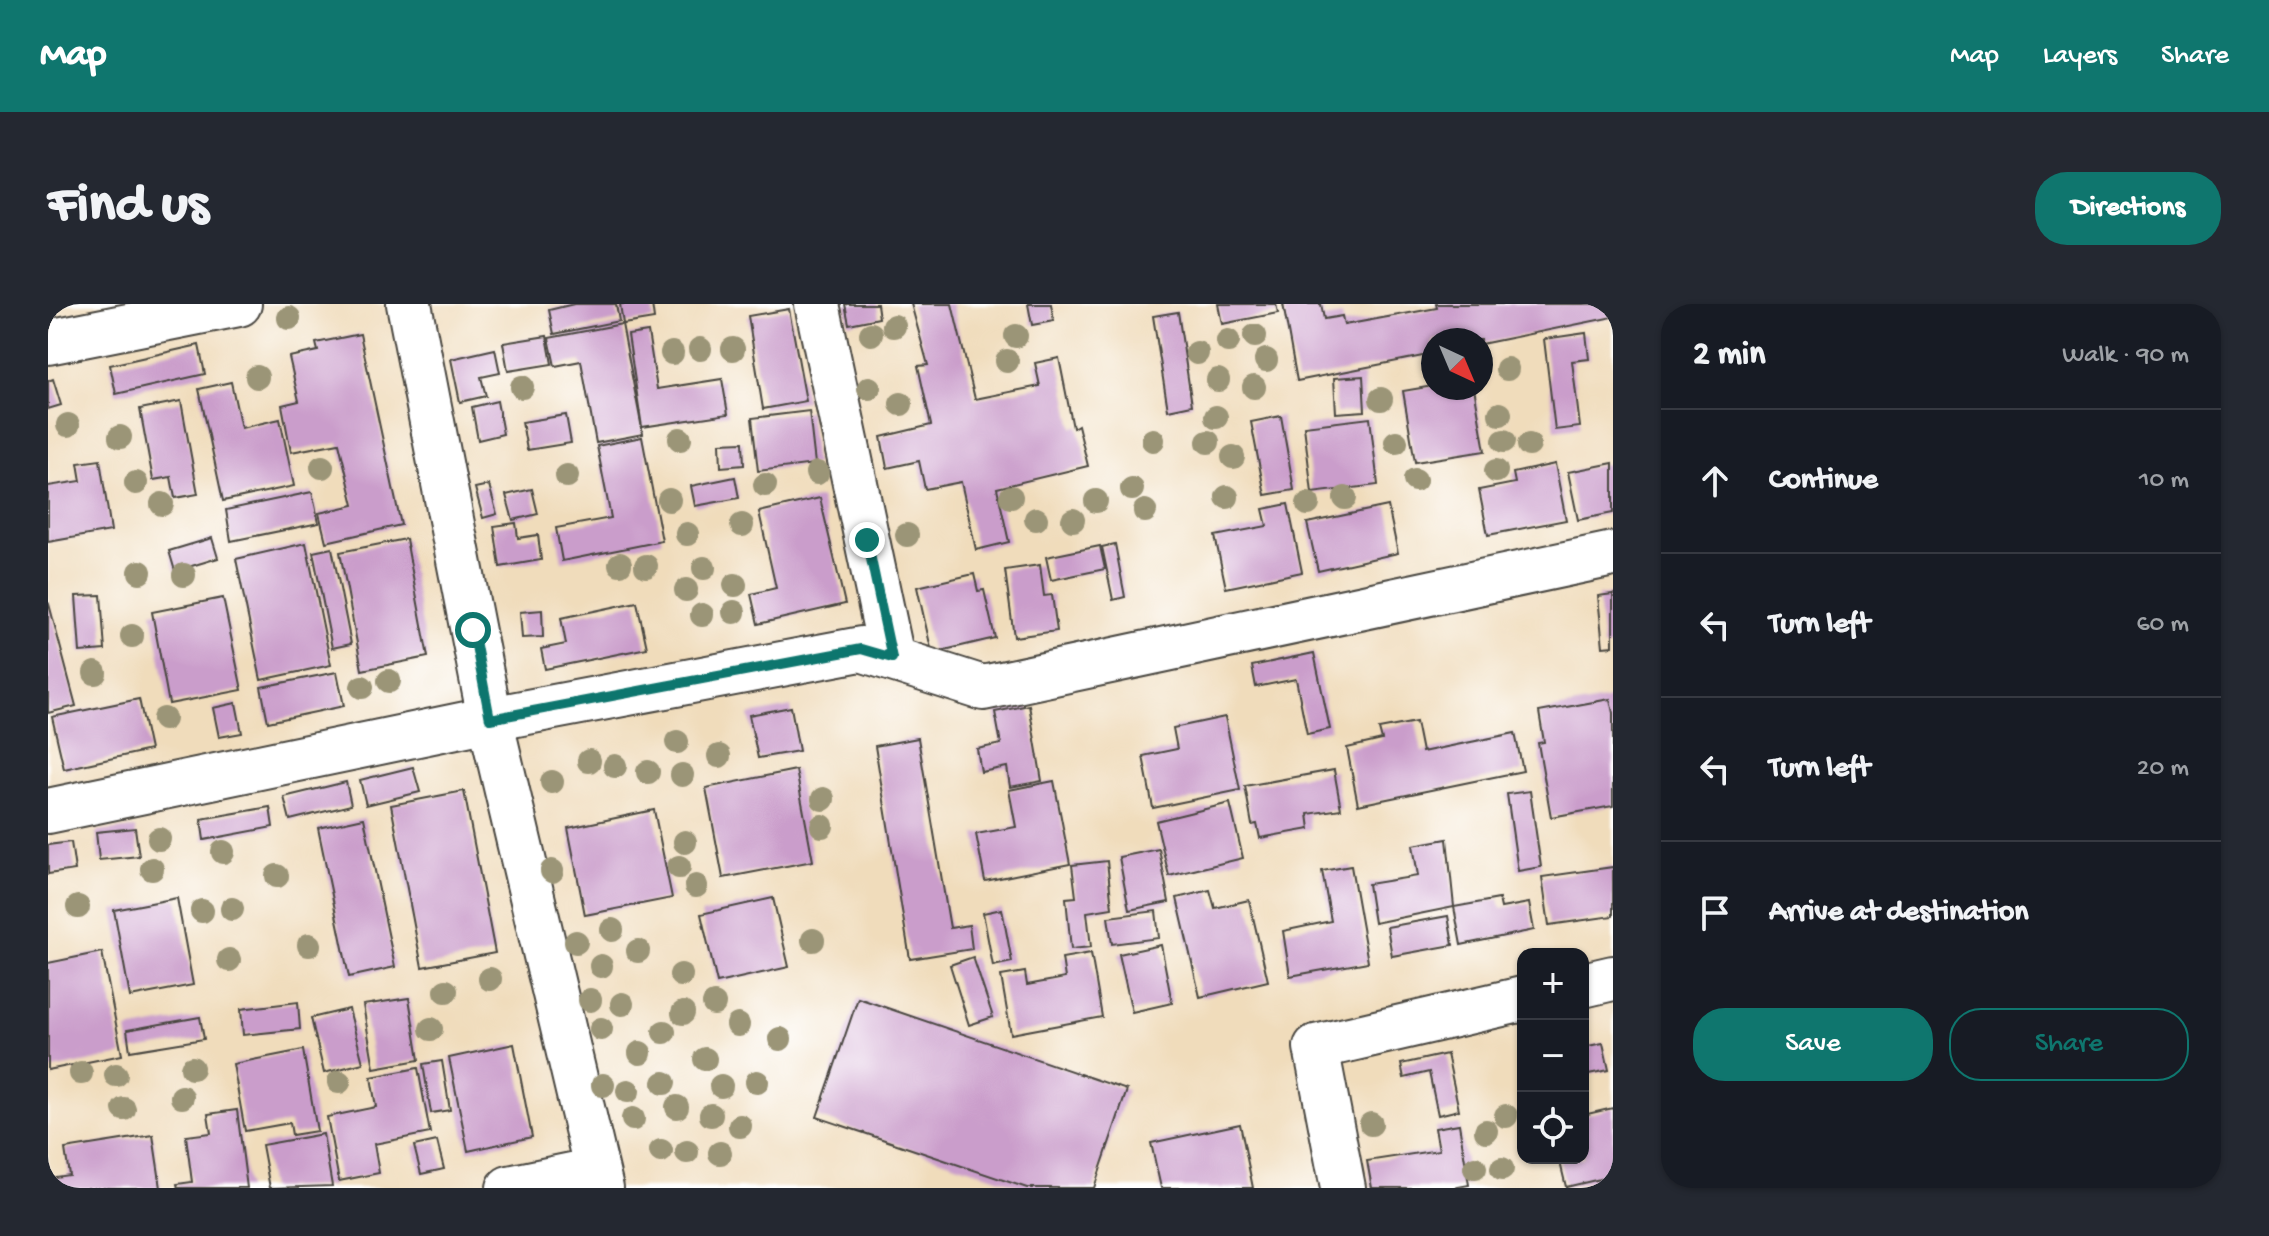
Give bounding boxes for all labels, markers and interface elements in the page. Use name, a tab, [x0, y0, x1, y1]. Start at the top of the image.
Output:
text: Map	[40, 34, 106, 78]
text: Map	[1950, 40, 1999, 73]
text: Layers	[2043, 40, 2117, 73]
text: Share	[2161, 40, 2229, 73]
button: Directions	[2035, 172, 2221, 245]
text: Find us	[48, 175, 208, 241]
north arrow	[1421, 328, 1493, 400]
text: 2 min	[1693, 336, 1765, 376]
text: Walk · 90 m	[2062, 341, 2189, 372]
icon: ahead	[1693, 459, 1737, 503]
text: Continue	[1769, 464, 1878, 499]
text: 10 m	[2139, 466, 2189, 497]
route end	[849, 522, 885, 558]
icon: left	[1693, 603, 1737, 647]
text: Turn left	[1769, 608, 1870, 643]
text: 60 m	[2136, 610, 2189, 641]
route start	[455, 612, 491, 648]
icon: left	[1693, 747, 1737, 791]
text: Turn left	[1769, 752, 1870, 787]
text: 20 m	[2137, 754, 2189, 785]
icon: arrive	[1693, 891, 1737, 935]
text: Arrive at destination	[1769, 896, 2029, 931]
map controls	[1517, 948, 1589, 1164]
button: +	[1517, 948, 1589, 1020]
button: Save	[1693, 1008, 1933, 1081]
button: Share	[1949, 1008, 2189, 1081]
button: −	[1517, 1020, 1589, 1092]
button: locate	[1517, 1092, 1589, 1164]

